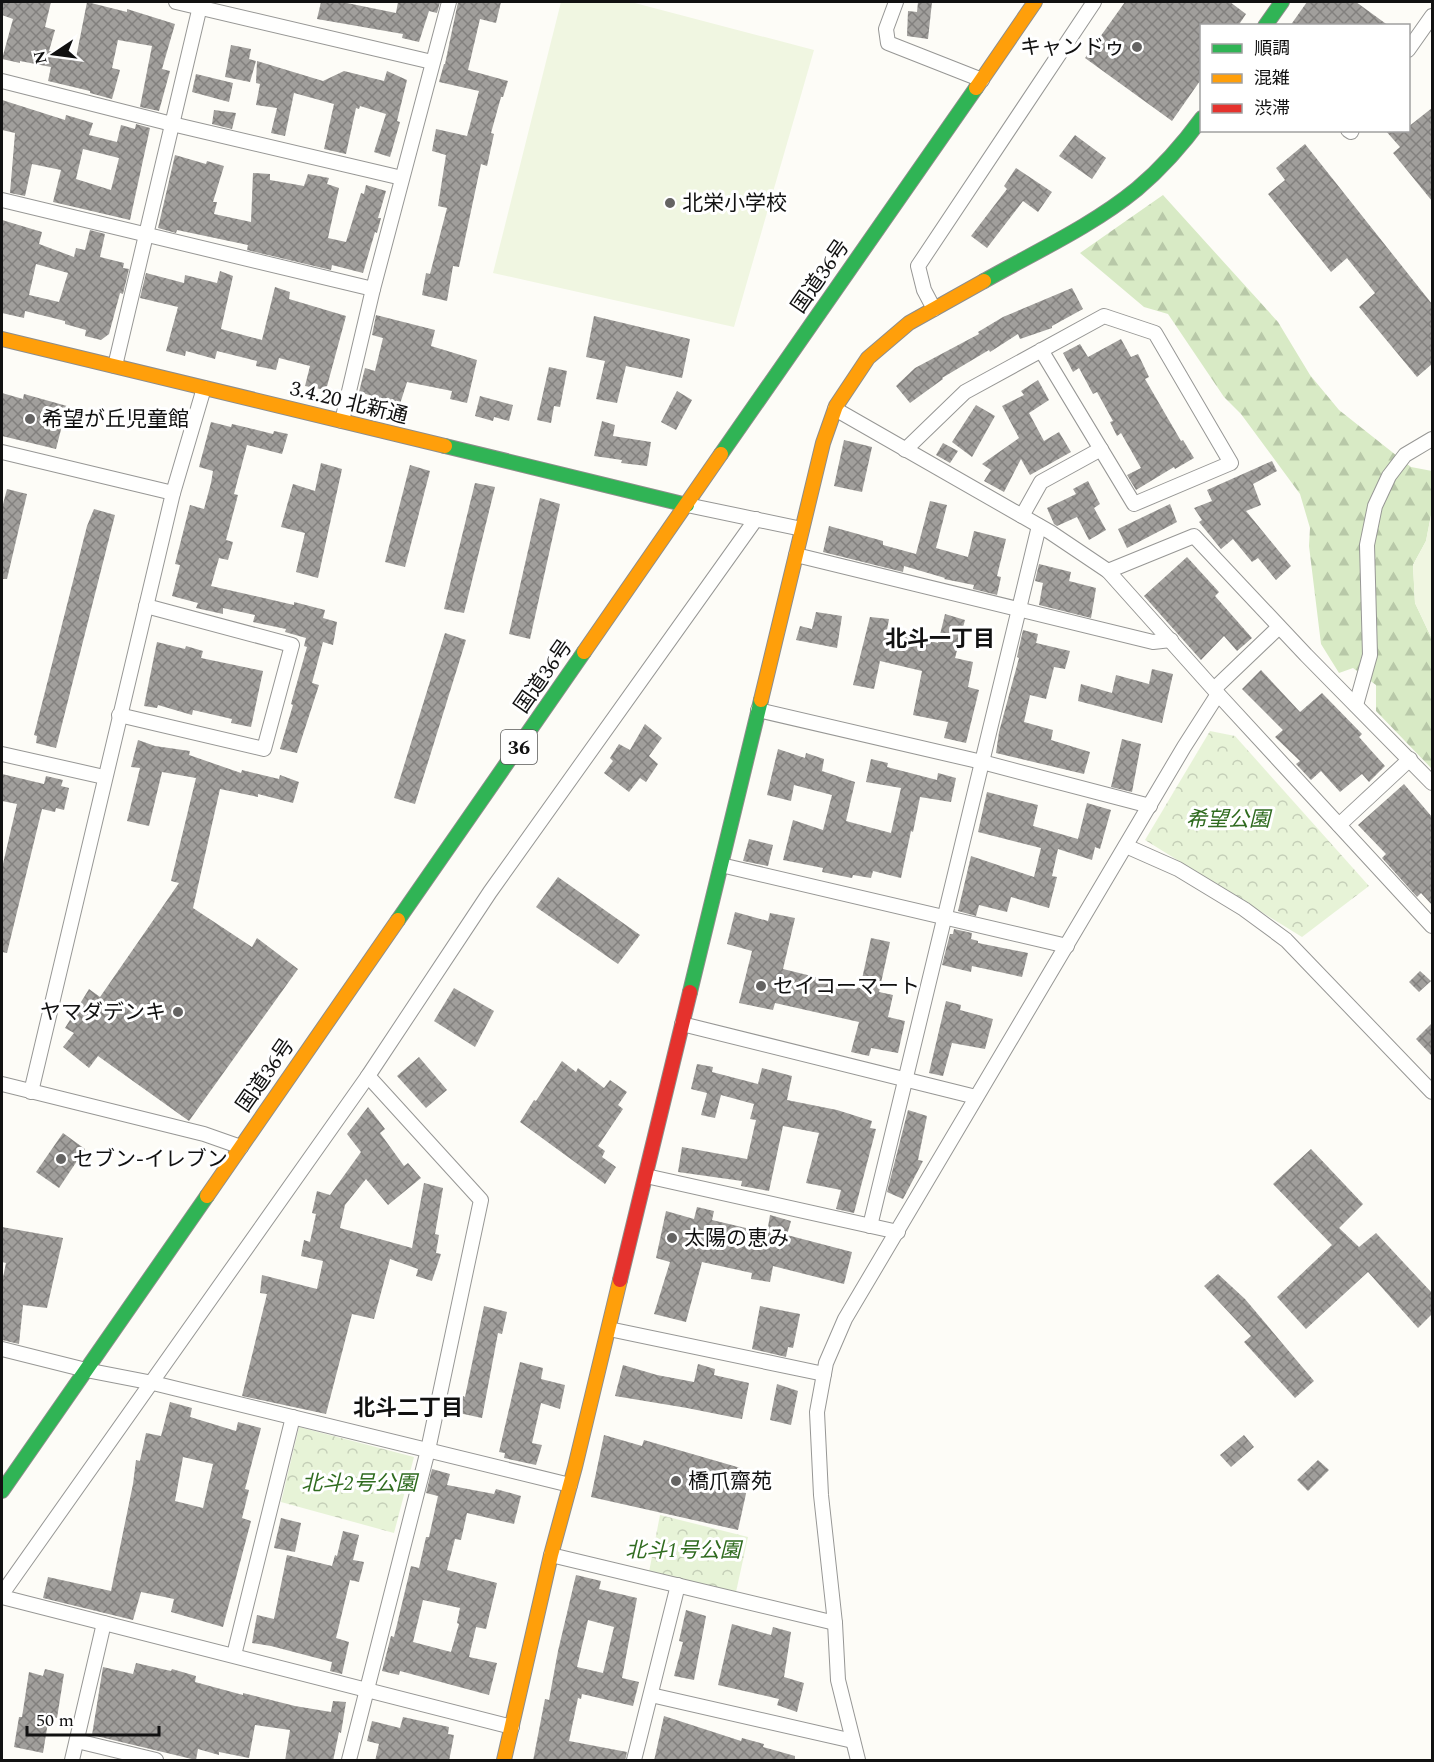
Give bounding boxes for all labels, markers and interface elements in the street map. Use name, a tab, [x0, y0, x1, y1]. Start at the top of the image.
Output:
north arrow	[24, 24, 84, 84]
legend	[1200, 24, 1410, 132]
place label: キャンドゥ	[1020, 32, 1125, 64]
text: 順調	[1254, 35, 1290, 62]
marker: キャンドゥ	[1130, 40, 1144, 54]
text: N	[27, 48, 54, 66]
text: 混雑	[1254, 65, 1290, 92]
text: 渋滞	[1254, 95, 1290, 122]
place label: 北栄小学校	[682, 188, 787, 220]
marker: 北栄小学校	[663, 196, 677, 210]
street label: 国道36号	[784, 233, 858, 320]
street label: 3.4.20 北新通	[286, 373, 411, 433]
place label: 希望が丘児童館	[42, 404, 189, 436]
marker: 希望が丘児童館	[23, 412, 37, 426]
district label: 北斗一丁目	[885, 623, 995, 656]
street label: 国道36号	[507, 633, 581, 720]
road number: 36	[501, 730, 537, 764]
park label: 希望公園	[1186, 804, 1273, 836]
place label: セイコーマート	[773, 971, 920, 1003]
marker: セイコーマート	[754, 979, 768, 993]
place label: ヤマダデンキ	[40, 997, 166, 1029]
marker: ヤマダデンキ	[171, 1005, 185, 1019]
street label: 国道36号	[229, 1032, 303, 1119]
place label: セブン-イレブン	[73, 1144, 228, 1176]
marker: セブン-イレブン	[54, 1152, 68, 1166]
place label: 太陽の恵み	[684, 1223, 789, 1255]
marker: 太陽の恵み	[665, 1231, 679, 1245]
district label: 北斗二丁目	[353, 1392, 463, 1425]
place label: 橋爪齋苑	[688, 1466, 772, 1498]
park label: 北斗2号公園	[301, 1468, 420, 1500]
marker: 橋爪齋苑	[669, 1474, 683, 1488]
park label: 北斗1号公園	[625, 1535, 744, 1567]
scale bar	[27, 1699, 159, 1737]
text: 50 m	[36, 1707, 74, 1734]

